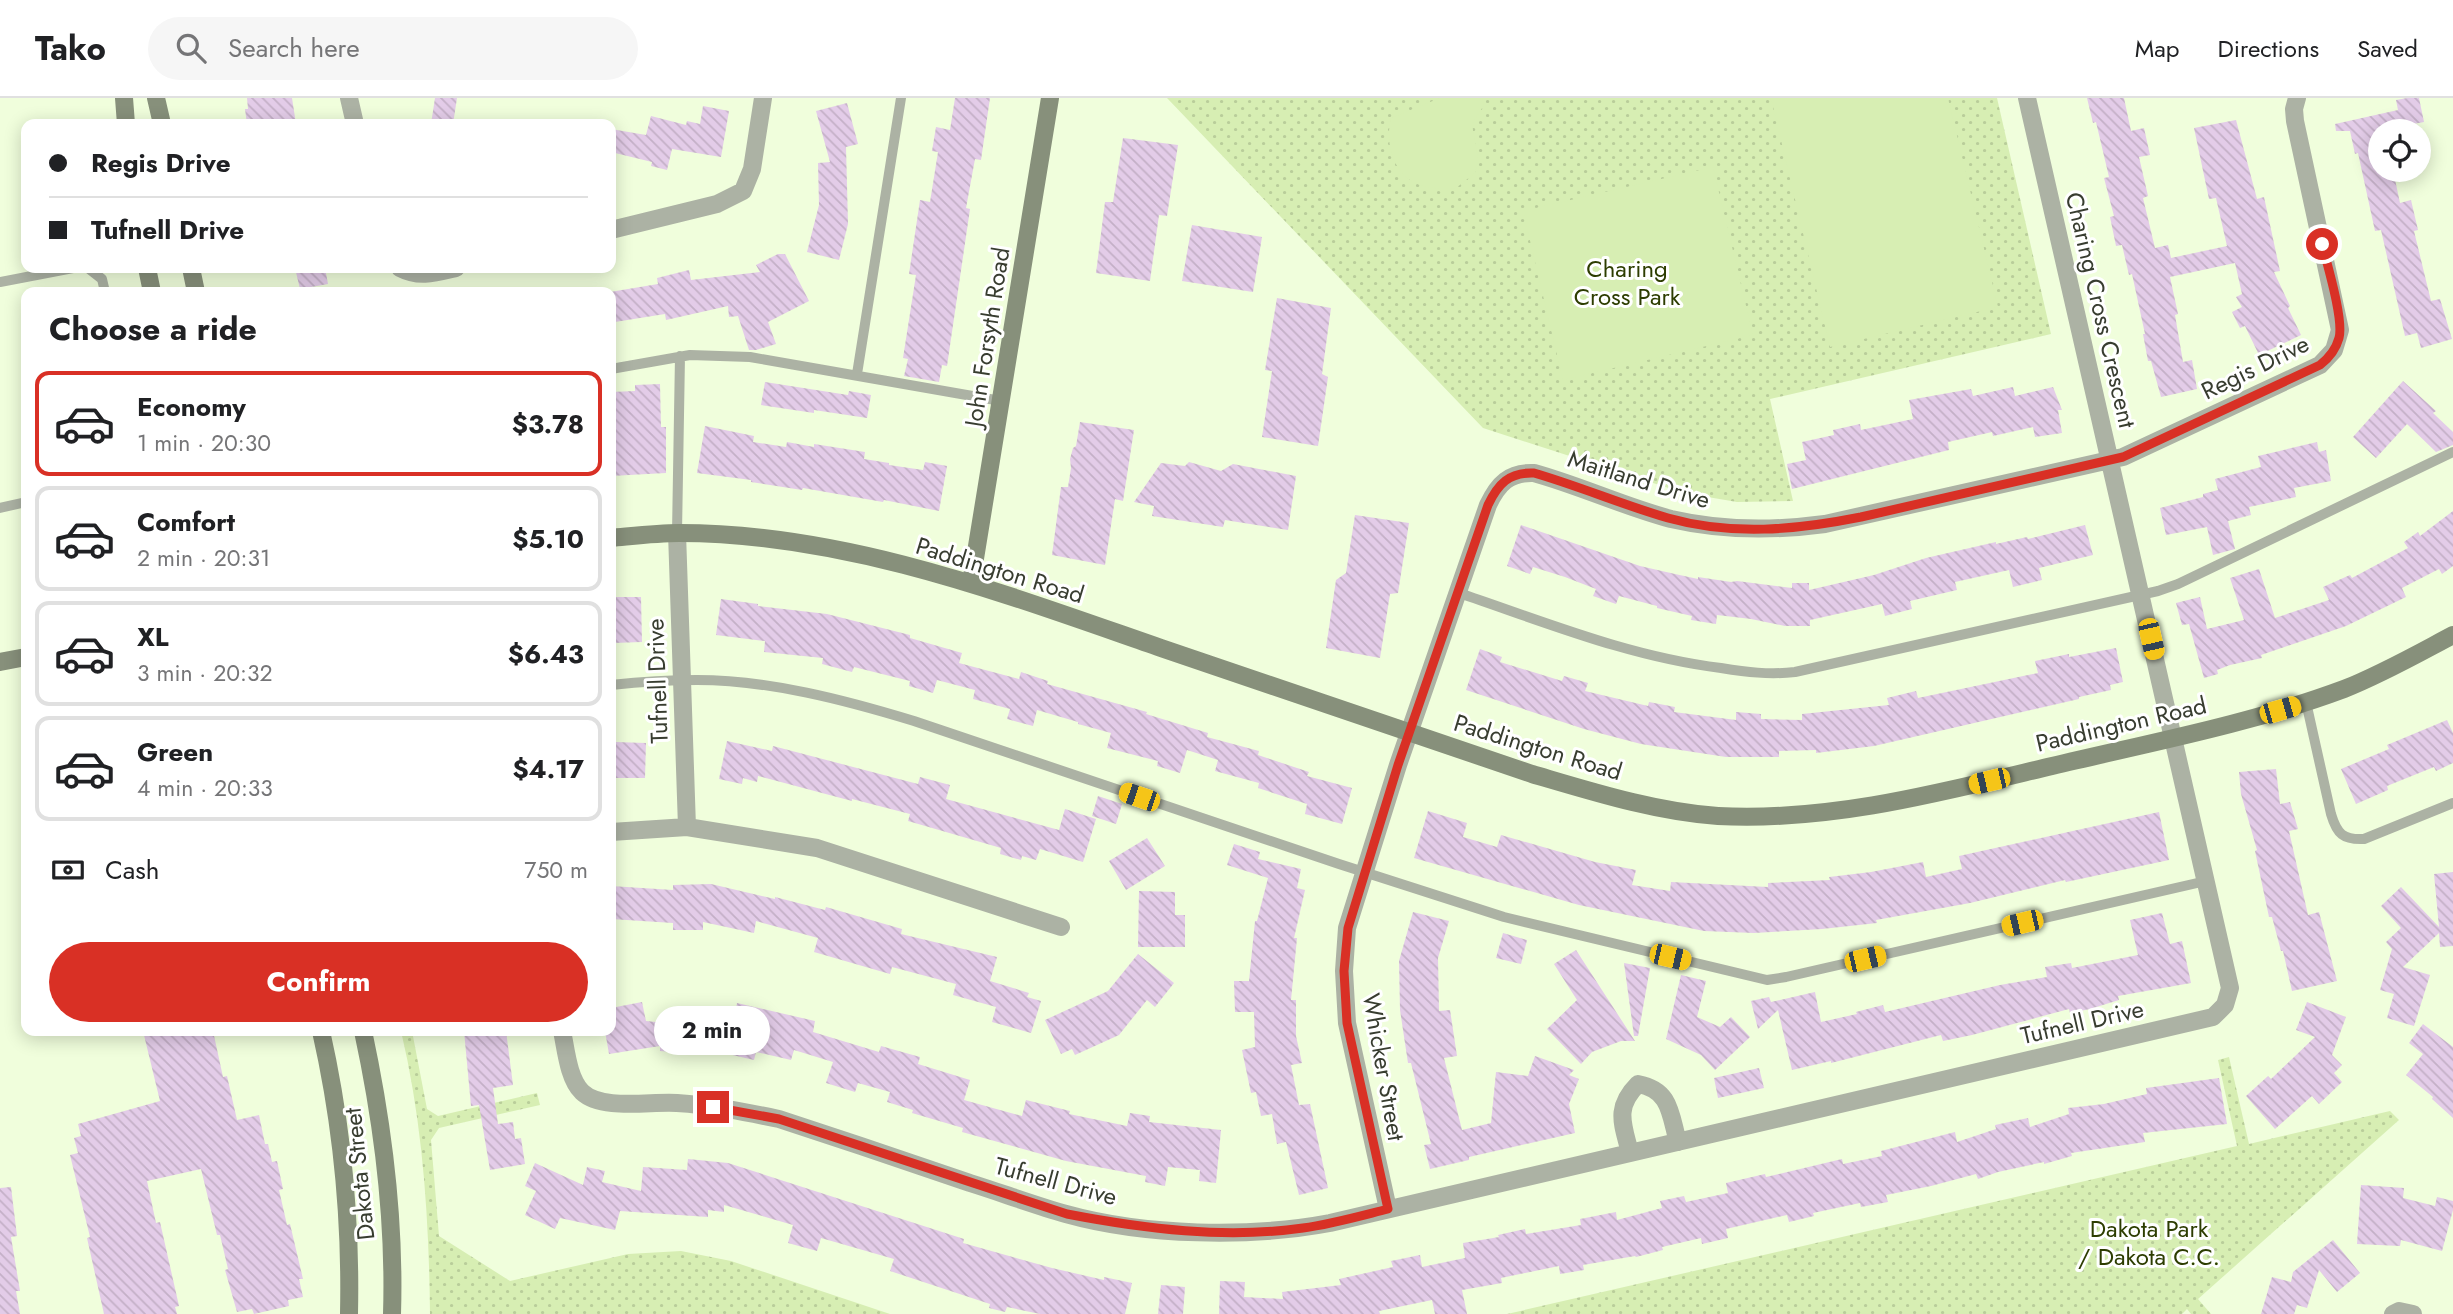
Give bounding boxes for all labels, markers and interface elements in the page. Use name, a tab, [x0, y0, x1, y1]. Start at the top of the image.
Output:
search box	[148, 17, 638, 80]
text: Tako	[35, 25, 106, 72]
icon: search	[172, 29, 210, 67]
text: Search here	[228, 29, 360, 67]
text: Map	[2135, 31, 2180, 66]
text: Directions	[2218, 31, 2319, 66]
text: Saved	[2357, 31, 2418, 66]
map controls	[2368, 119, 2431, 182]
button: locate	[2368, 119, 2431, 182]
text: Regis Drive	[91, 144, 231, 182]
street label: Charing Cross Crescent	[2057, 189, 2145, 432]
text: Tufnell Drive	[91, 211, 244, 249]
route start	[2306, 228, 2338, 260]
street label: John Forsyth Road	[955, 245, 1018, 432]
park label: Charing Cross Park	[1574, 251, 1681, 314]
text: Choose a ride	[49, 306, 257, 352]
street label: Regis Drive	[2195, 326, 2315, 408]
text: Economy	[137, 388, 246, 426]
icon: car	[53, 392, 116, 455]
text: $3.78	[512, 405, 584, 443]
text: 1 min · 20:30	[137, 426, 271, 460]
street label: Maitland Drive	[1564, 441, 1714, 517]
text: Comfort	[137, 503, 235, 541]
icon: car	[53, 507, 116, 570]
text: $5.10	[512, 520, 584, 558]
street label: Paddington Road	[912, 528, 1088, 612]
text: 2 min · 20:31	[137, 541, 270, 575]
car	[2137, 616, 2166, 662]
text: XL	[137, 618, 169, 656]
street label: Tufnell Drive	[637, 618, 677, 744]
icon: car	[53, 622, 116, 685]
text: $6.43	[508, 635, 584, 673]
text: 3 min · 20:32	[137, 656, 273, 690]
street label: Paddington Road	[2032, 687, 2210, 761]
car	[2257, 694, 2304, 726]
street label: Paddington Road	[1450, 705, 1626, 789]
text: Green	[137, 733, 213, 771]
icon: car	[53, 737, 116, 800]
text: $4.17	[512, 750, 584, 788]
car	[1967, 766, 2012, 796]
text: 4 min · 20:33	[137, 771, 273, 805]
car	[1116, 780, 1163, 814]
icon: cash	[49, 851, 87, 889]
text: Cash	[105, 851, 159, 889]
text: 750 m	[524, 853, 588, 887]
car	[2000, 908, 2045, 938]
button: Confirm	[49, 942, 588, 1022]
car	[1648, 942, 1693, 972]
car	[1843, 944, 1888, 974]
street label: Whicker Street	[1354, 990, 1414, 1144]
street label: Tufnell Drive	[2017, 991, 2147, 1053]
callout: 2 min	[655, 1006, 771, 1054]
text: 2 min	[682, 1013, 742, 1047]
route end	[697, 1091, 729, 1123]
street label: Dakota Street	[335, 1106, 383, 1242]
street label: Tufnell Drive	[991, 1148, 1121, 1214]
park label: Dakota Park / Dakota C.C.	[2078, 1211, 2220, 1274]

